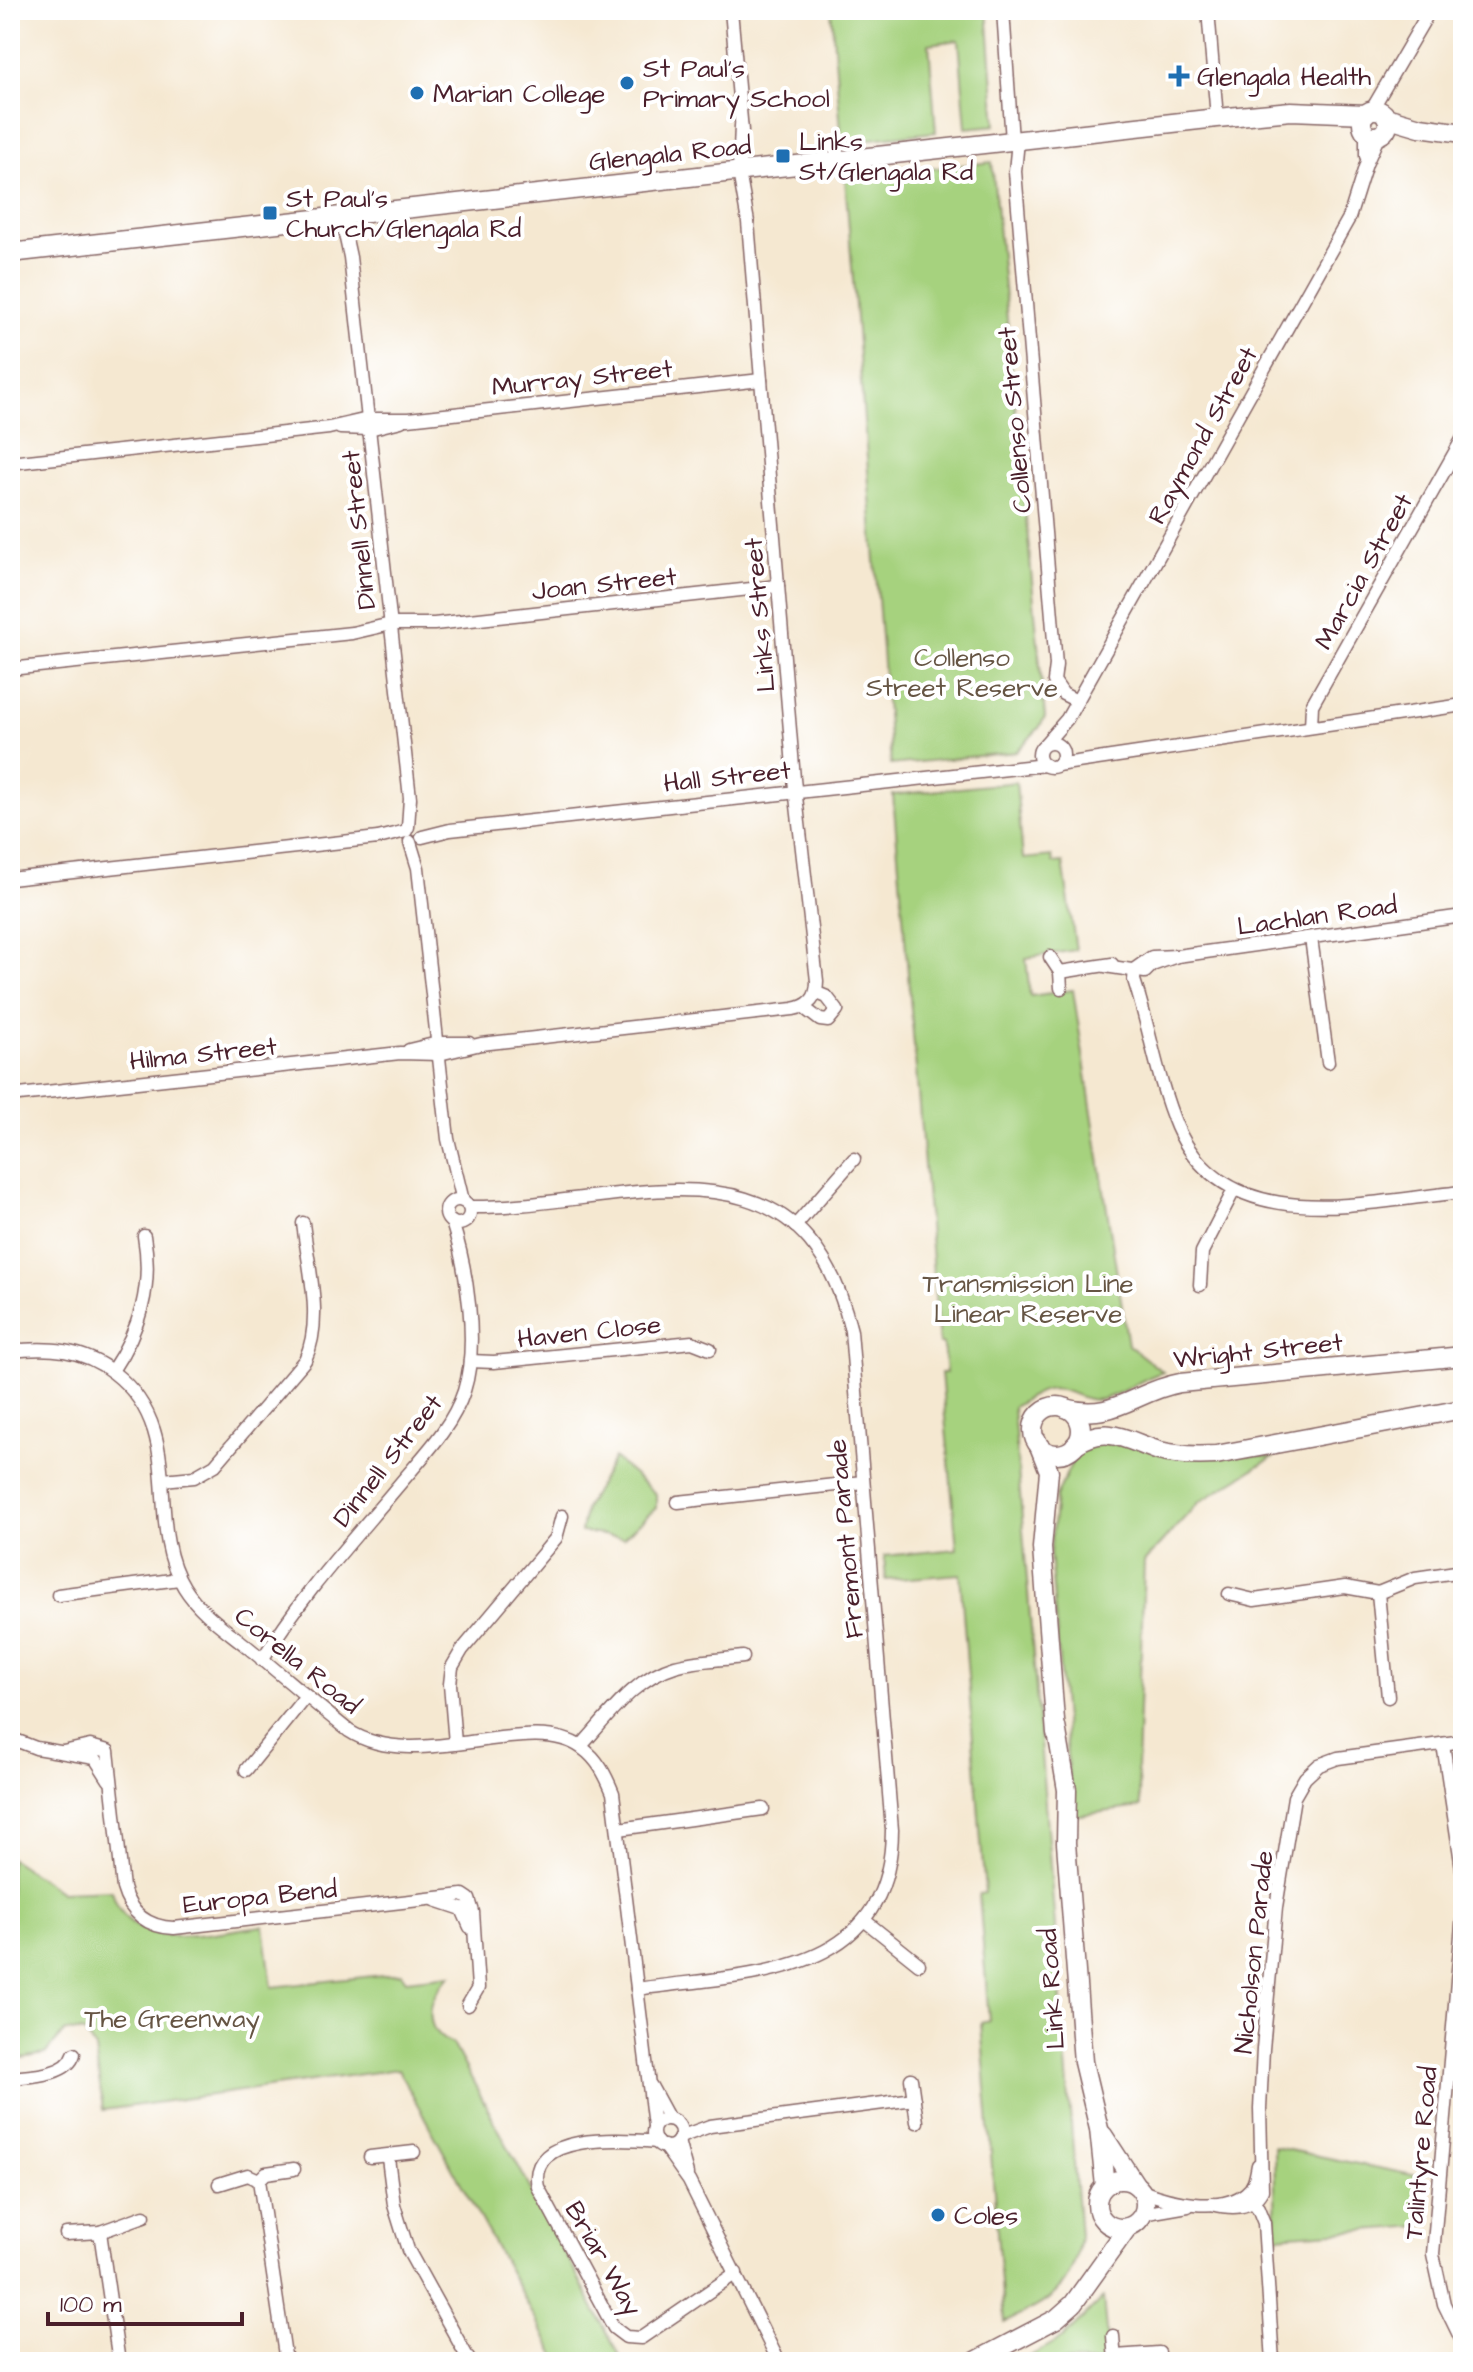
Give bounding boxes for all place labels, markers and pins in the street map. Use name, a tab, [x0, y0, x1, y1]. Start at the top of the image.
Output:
place label: St Paul's Primary School	[643, 51, 830, 119]
place label: Glengala Health	[1197, 59, 1371, 97]
marker: Glengala Health	[1168, 65, 1190, 87]
marker: St Paul's Primary School	[618, 74, 636, 92]
place label: Marian College	[433, 76, 605, 114]
marker: Marian College	[408, 84, 426, 102]
place label: Links St/Glengala Rd	[799, 124, 973, 192]
marker: Links St/Glengala Rd	[774, 147, 792, 165]
place label: St Paul's Church/Glengala Rd	[286, 181, 521, 249]
marker: St Paul's Church/Glengala Rd	[261, 204, 279, 222]
place label: Coles	[954, 2198, 1018, 2234]
marker: Coles	[929, 2206, 947, 2224]

